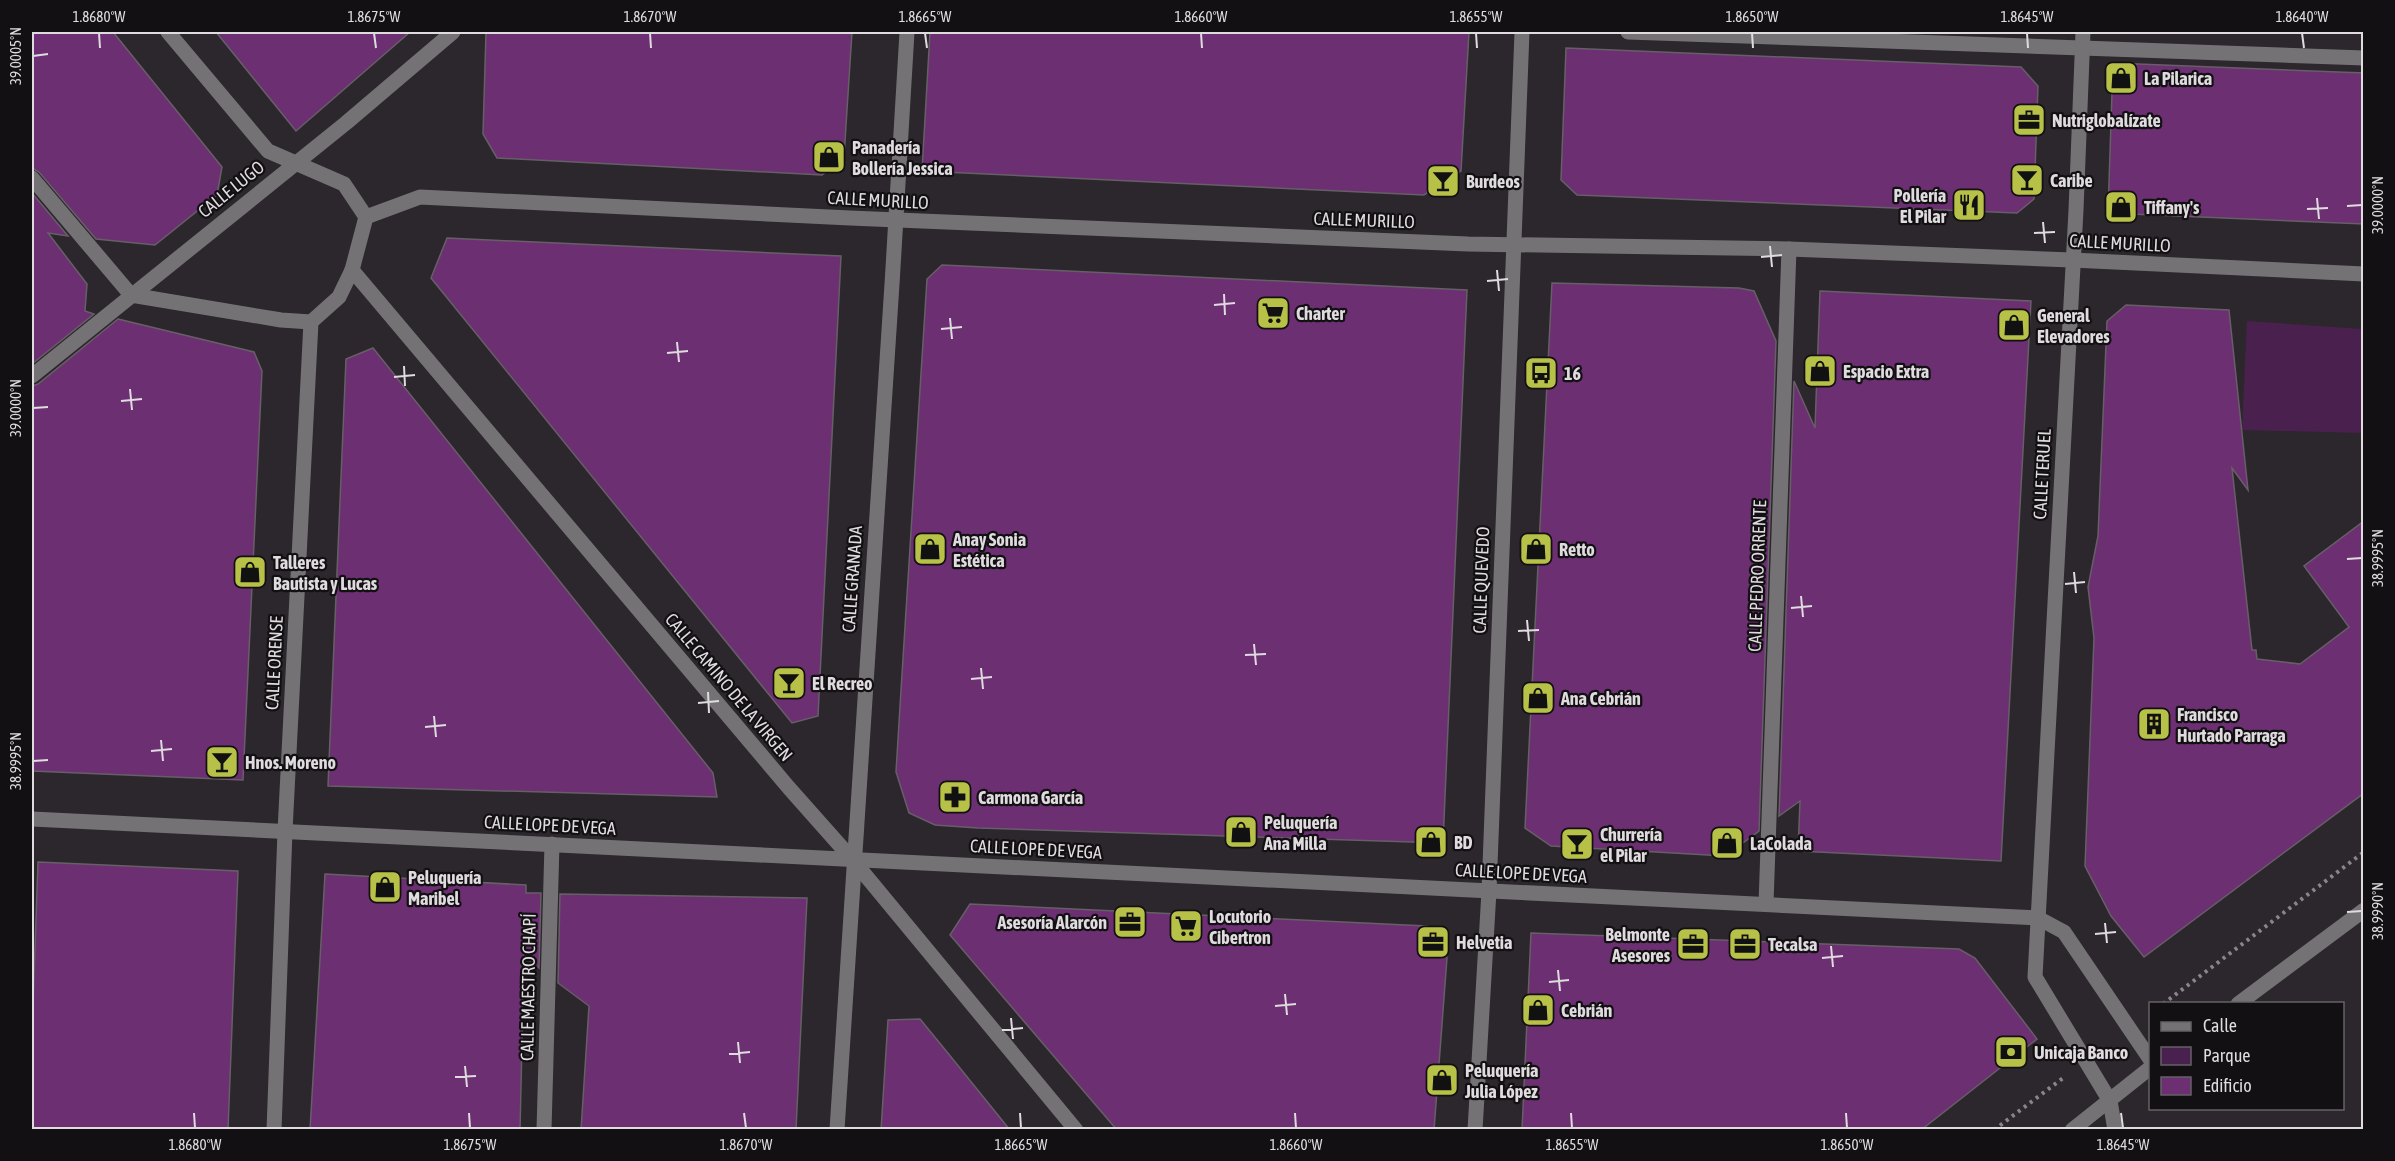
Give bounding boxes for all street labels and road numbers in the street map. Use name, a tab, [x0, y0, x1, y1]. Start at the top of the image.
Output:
street label: CALLE LUGO	[194, 156, 268, 222]
street label: CALLE MURILLO	[827, 187, 929, 213]
street label: CALLE MURILLO	[1313, 208, 1415, 232]
street label: CALLE MURILLO	[2069, 230, 2171, 256]
street label: CALLE TERUEL	[2029, 428, 2055, 520]
street label: CALLE PEDRO ORRENTE	[1744, 499, 1770, 652]
street label: CALLE GRANADA	[838, 525, 866, 633]
street label: CALLE QUEVEDO	[1469, 526, 1493, 634]
street label: CALLE CAMINO DE LA VIRGEN	[661, 609, 797, 765]
street label: CALLE ORENSE	[261, 615, 287, 710]
street label: CALLE LOPE DE VEGA	[483, 811, 617, 839]
street label: CALLE LOPE DE VEGA	[969, 835, 1103, 863]
street label: CALLE LOPE DE VEGA	[1454, 859, 1588, 887]
street label: CALLE MAESTRO CHAPÍ	[516, 913, 540, 1061]

